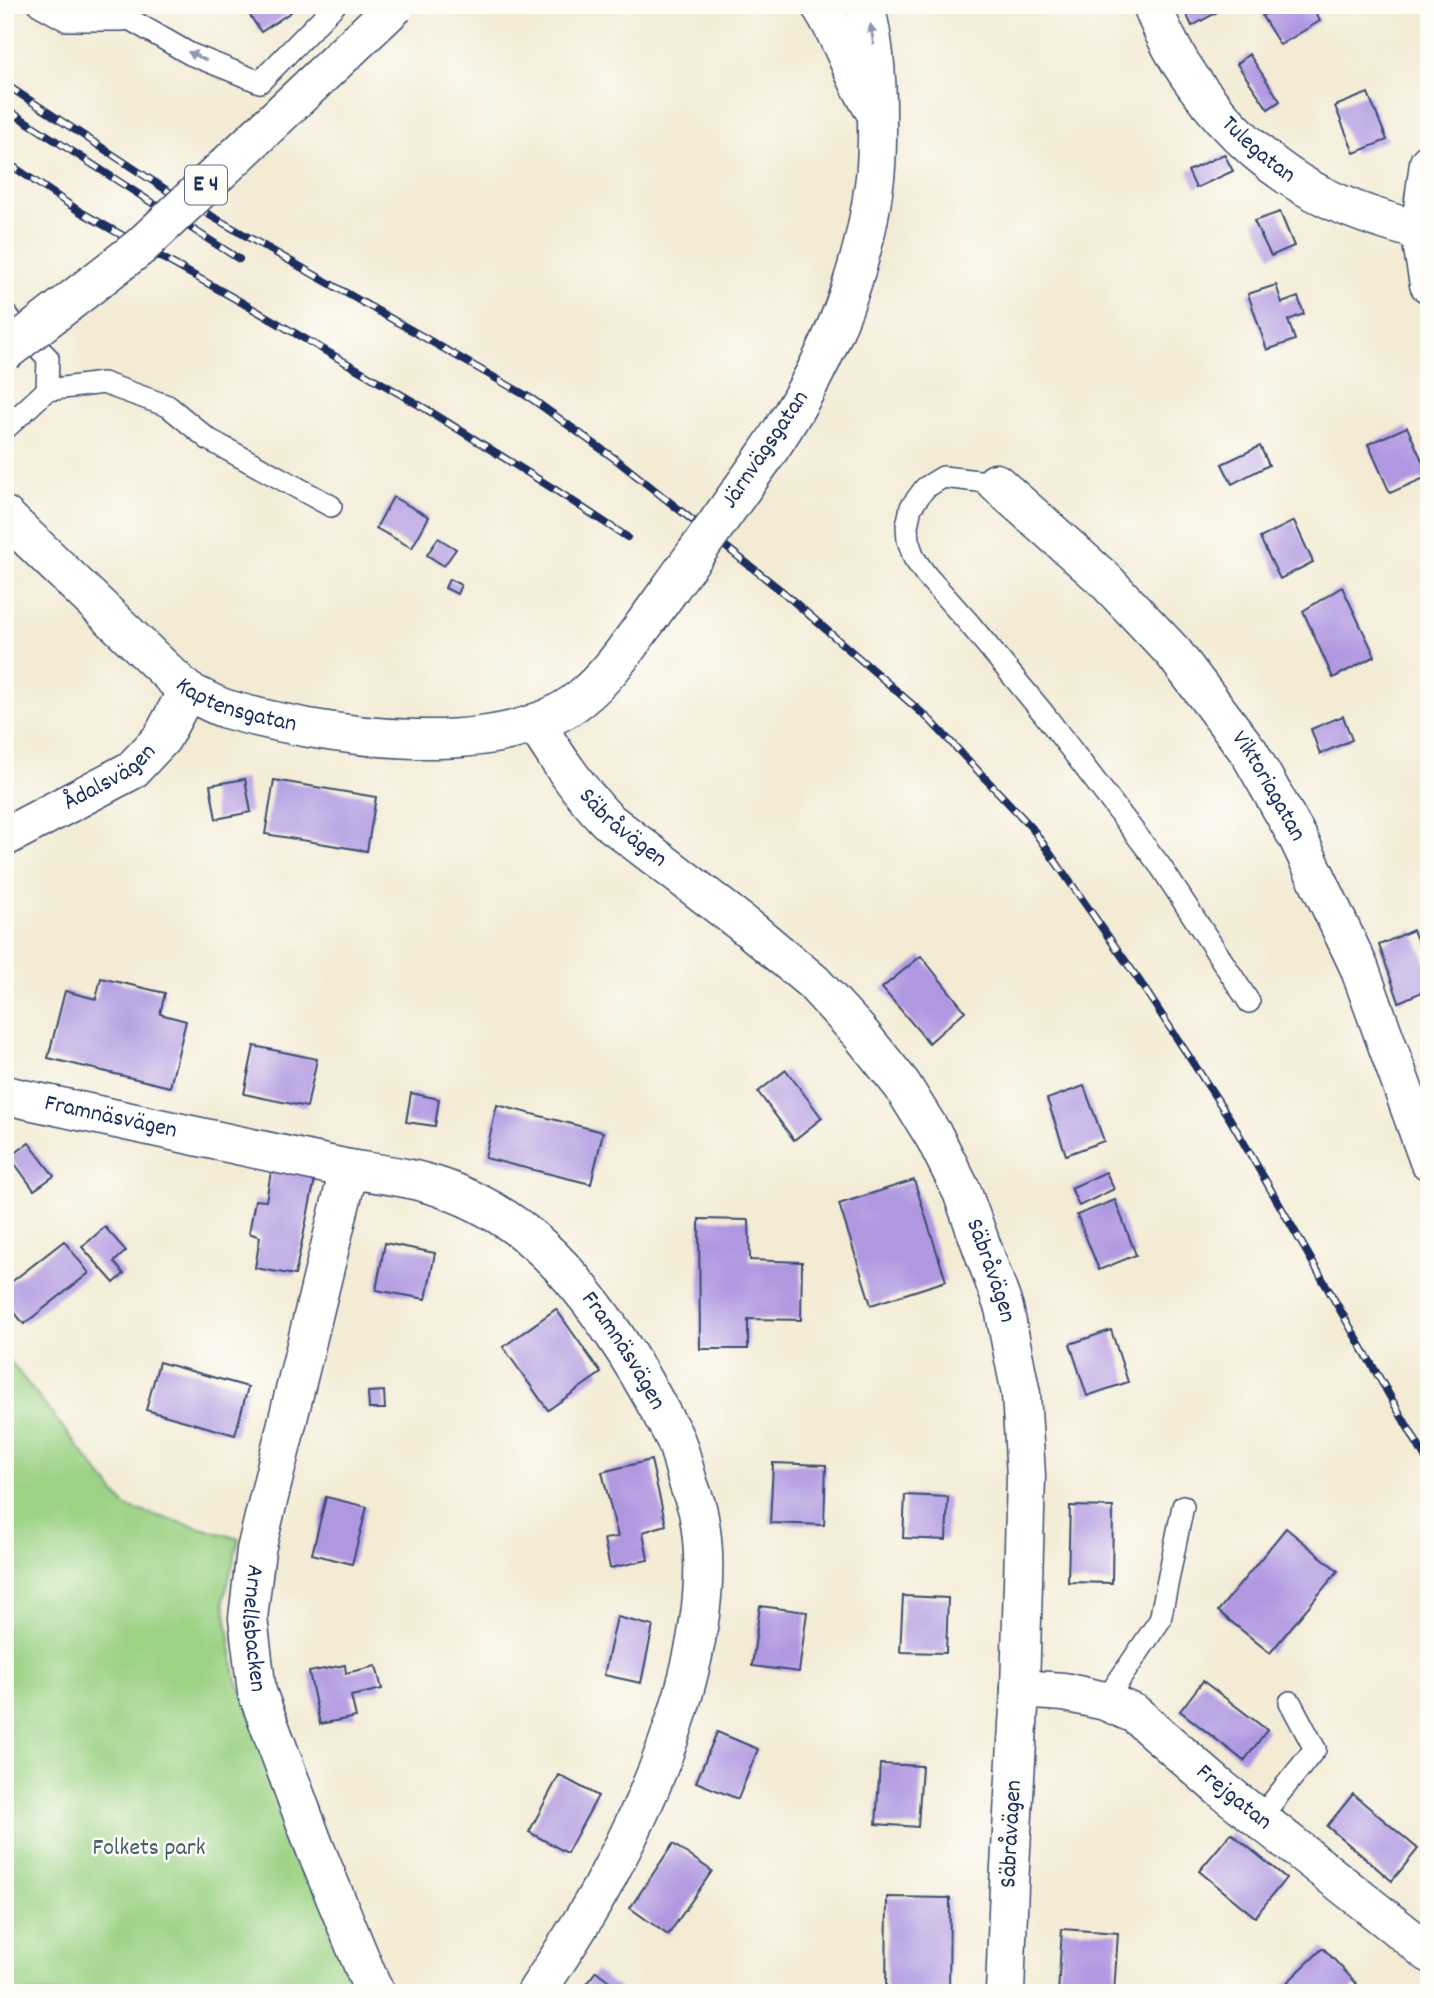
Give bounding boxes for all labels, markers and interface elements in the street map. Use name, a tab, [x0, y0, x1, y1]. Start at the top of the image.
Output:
one-way arrow	[866, 23, 877, 45]
one-way arrow	[186, 50, 207, 61]
street label: Tulegatan	[1212, 109, 1302, 193]
road number: E 4	[185, 166, 227, 204]
street label: Järnvägsgatan	[714, 384, 818, 516]
street label: Kaptensgatan	[167, 670, 299, 742]
street label: Viktoriagatan	[1222, 724, 1314, 848]
street label: Ådalsvägen	[58, 737, 165, 820]
street label: Säbråvägen	[569, 781, 674, 877]
street label: Framnäsvägen	[41, 1087, 180, 1149]
street label: Säbråvägen	[956, 1214, 1023, 1326]
street label: Framnäsvägen	[572, 1285, 673, 1416]
street label: Arnellsbacken	[231, 1563, 274, 1694]
street label: Frejgatan	[1188, 1757, 1279, 1839]
street label: Säbråvägen	[992, 1779, 1032, 1889]
park label: Folkets park	[92, 1832, 206, 1866]

